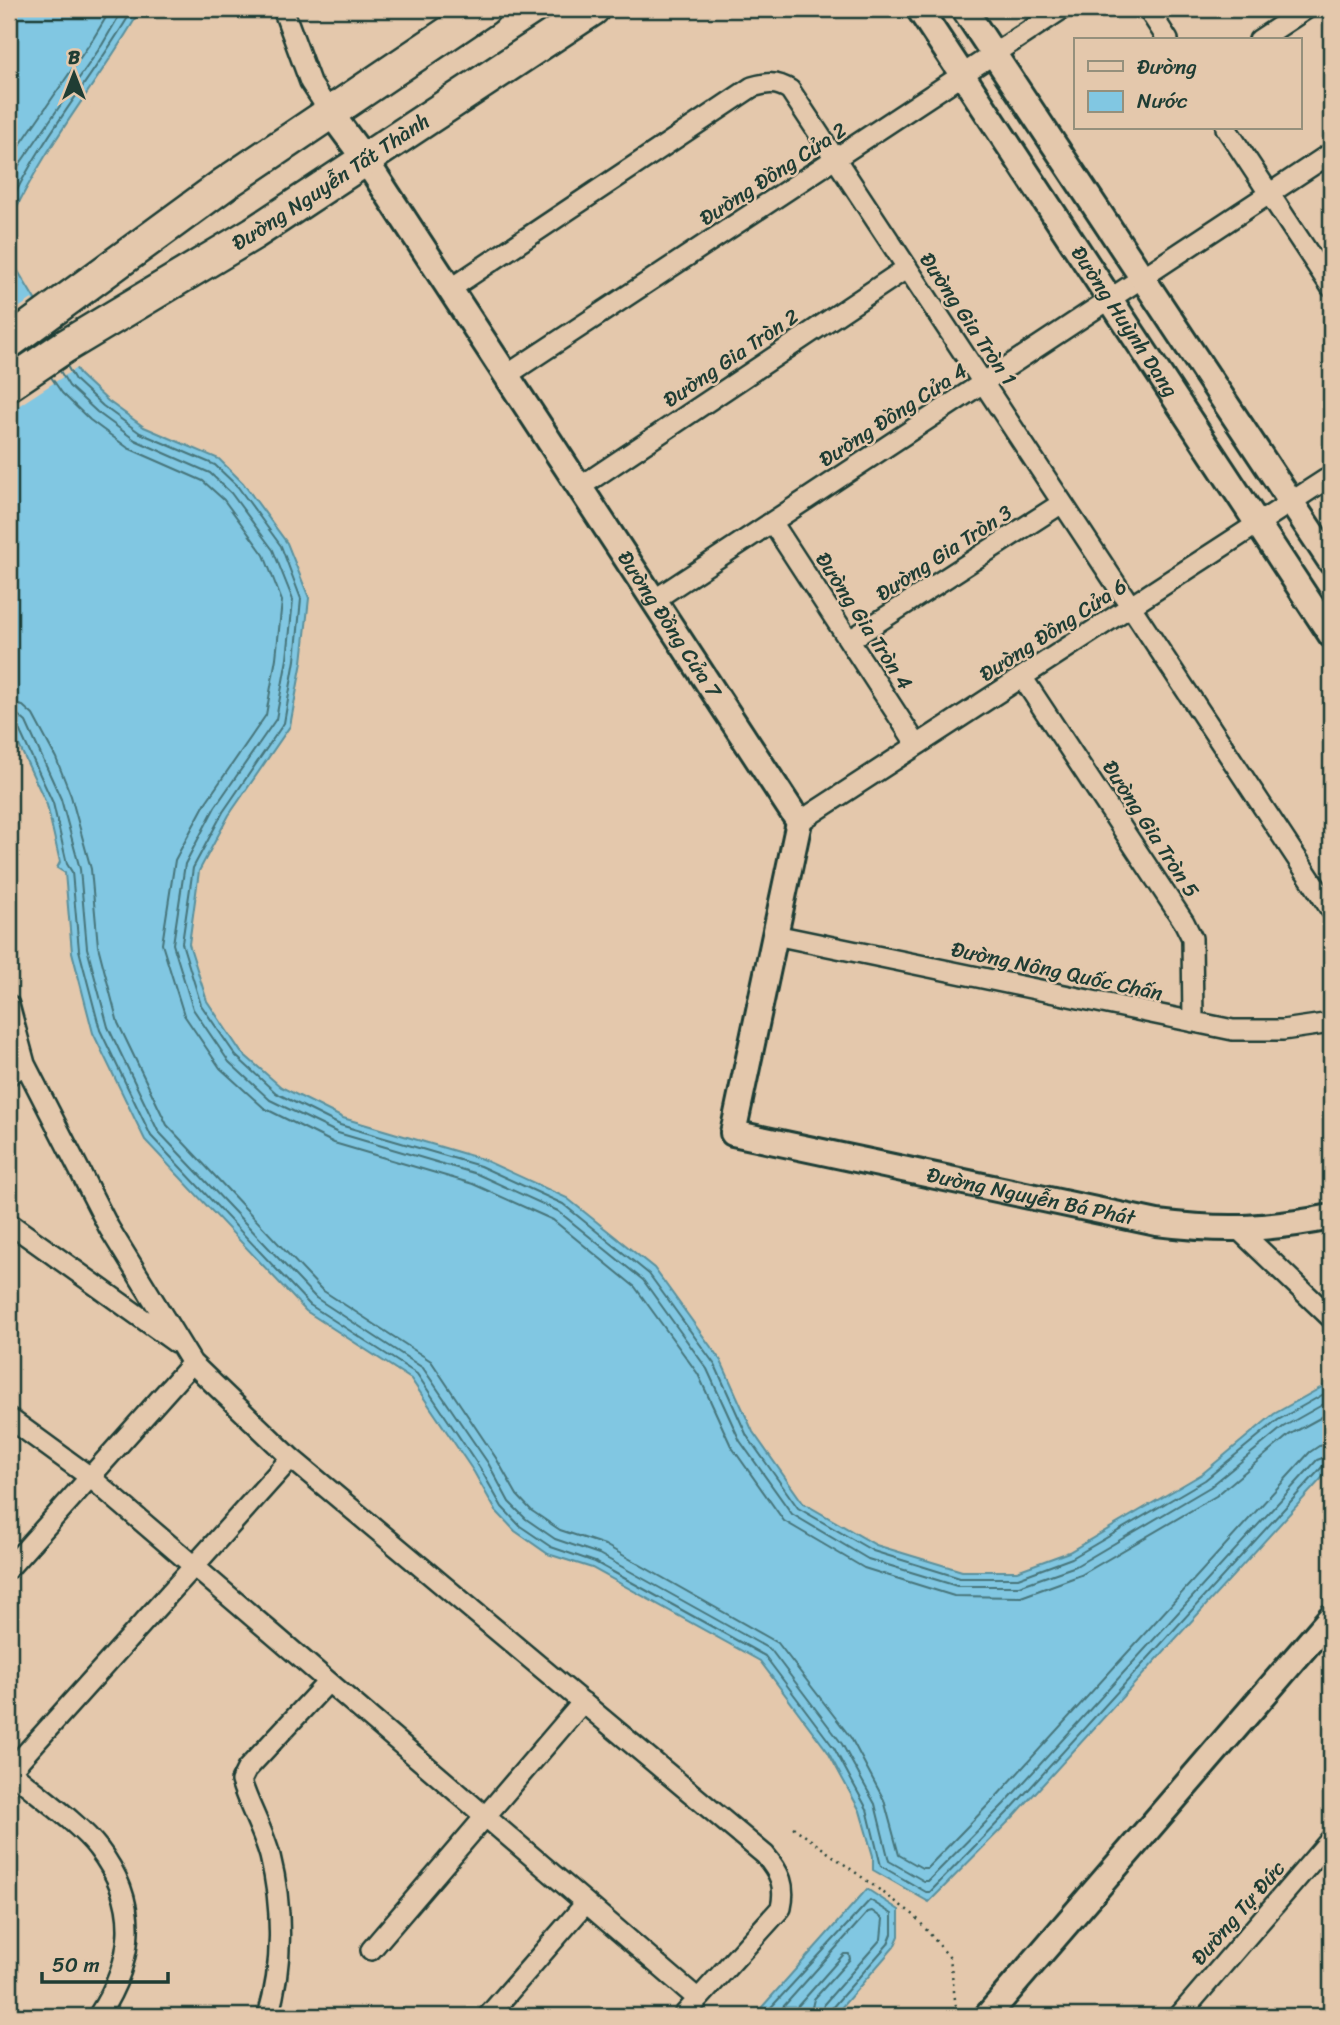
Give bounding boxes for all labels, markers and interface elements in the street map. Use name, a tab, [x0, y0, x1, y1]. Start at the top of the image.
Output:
north arrow	[38, 38, 108, 108]
legend	[1074, 38, 1302, 130]
text: B	[68, 41, 80, 74]
text: Đường	[1137, 48, 1197, 86]
text: Nước	[1137, 82, 1188, 120]
street label: Đường Nguyễn Tất Thành	[224, 103, 438, 261]
street label: Đường Đồng Cửa 2	[691, 112, 855, 236]
street label: Đường Huỳnh Dạng	[1061, 238, 1189, 405]
street label: Đường Gia Tròn 1	[909, 244, 1027, 394]
street label: Đường Gia Tròn 2	[655, 298, 807, 418]
street label: Đường Đồng Cửa 4	[811, 352, 975, 478]
street label: Đường Gia Tròn 3	[868, 494, 1021, 612]
street label: Đường Đồng Cửa 7	[607, 543, 733, 708]
street label: Đường Gia Tròn 4	[805, 544, 923, 698]
street label: Đường Đồng Cửa 6	[971, 568, 1135, 692]
street label: Đường Gia Tròn 5	[1092, 752, 1210, 906]
street label: Đường Nông Quốc Chấn	[948, 930, 1166, 1012]
street label: Đường Nguyễn Bá Phát	[923, 1156, 1140, 1237]
street label: Đường Tự Đức	[1181, 1851, 1295, 1974]
scale bar	[42, 1941, 168, 1985]
text: 50 m	[52, 1946, 100, 1984]

